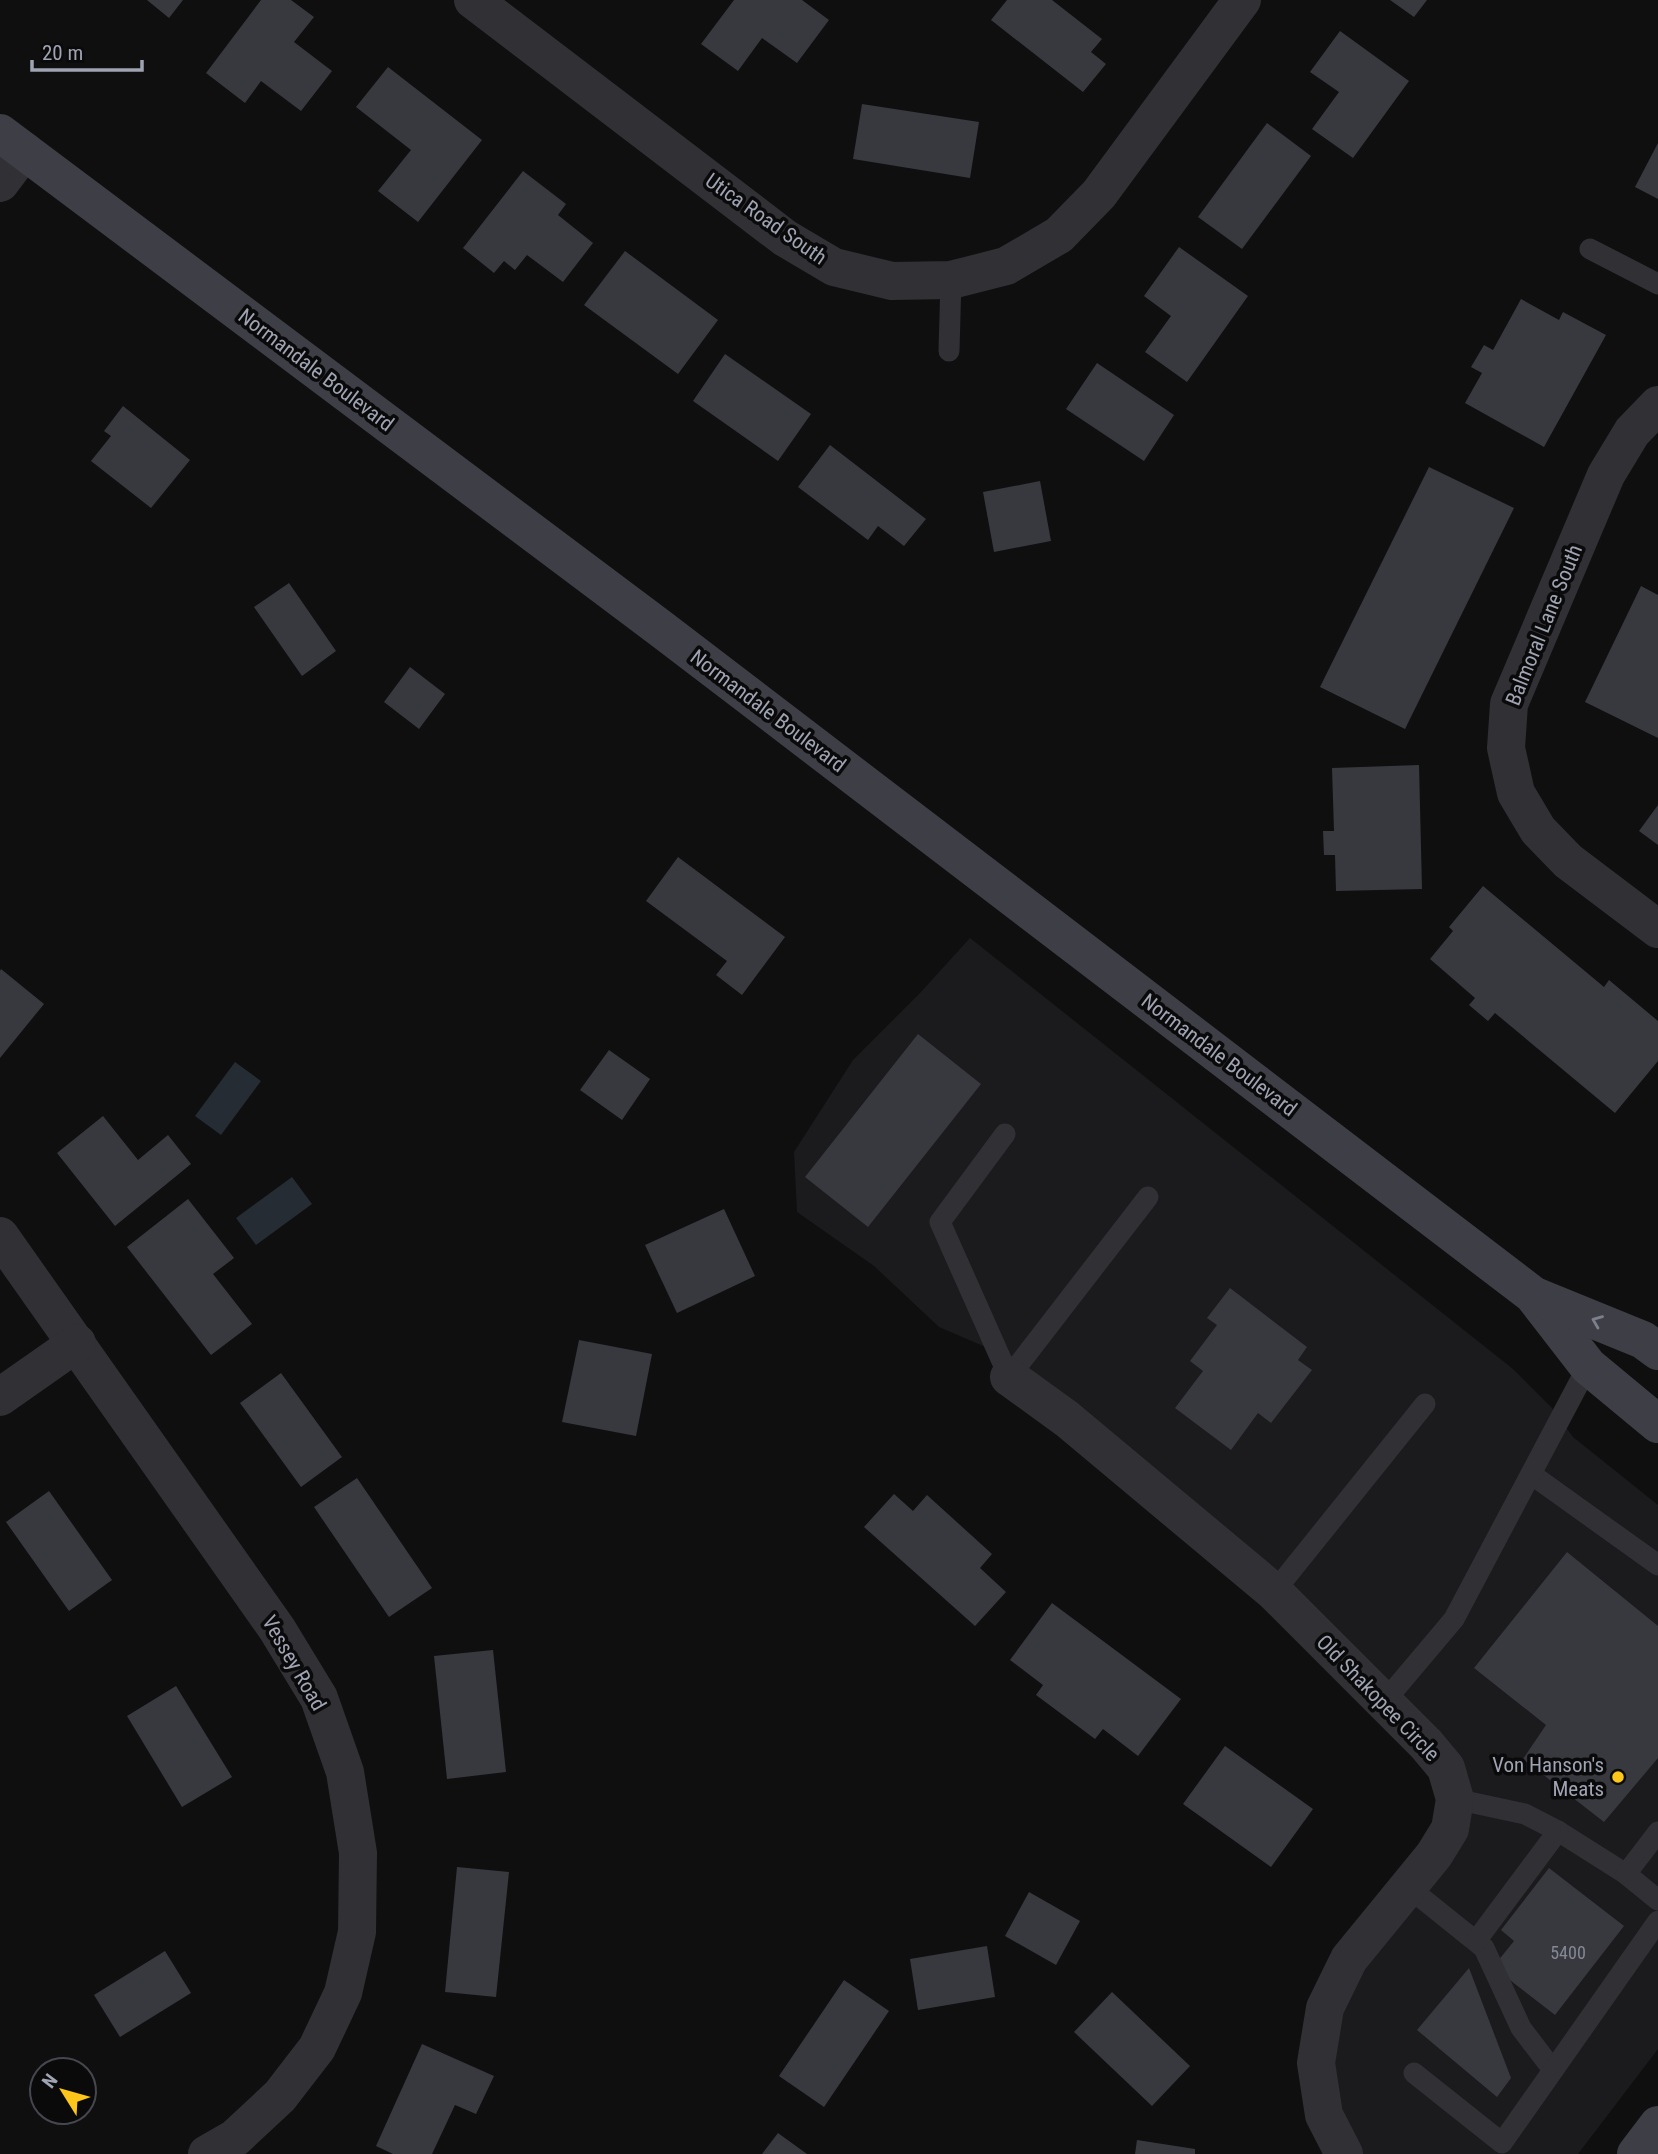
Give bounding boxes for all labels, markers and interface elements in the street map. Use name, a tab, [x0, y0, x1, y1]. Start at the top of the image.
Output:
scale bar	[32, 28, 142, 72]
text: 20 m	[42, 41, 83, 65]
street label: Utica Road South	[701, 168, 831, 270]
street label: Normandale Boulevard	[234, 304, 398, 436]
street label: Balmoral Lane South	[1501, 541, 1587, 709]
street label: Normandale Boulevard	[686, 645, 850, 777]
street label: Normandale Boulevard	[1137, 989, 1301, 1121]
one-way arrow	[1592, 1316, 1604, 1330]
street label: Vessey Road	[257, 1611, 331, 1715]
street label: Old Shakopee Circle	[1312, 1630, 1444, 1766]
place label: Von Hanson's Meats	[1492, 1753, 1604, 1801]
marker: Von Hanson's Meats	[1610, 1769, 1626, 1785]
house number: 5400	[1550, 1942, 1586, 1963]
north arrow	[28, 2056, 98, 2126]
text: N	[37, 2070, 63, 2093]

